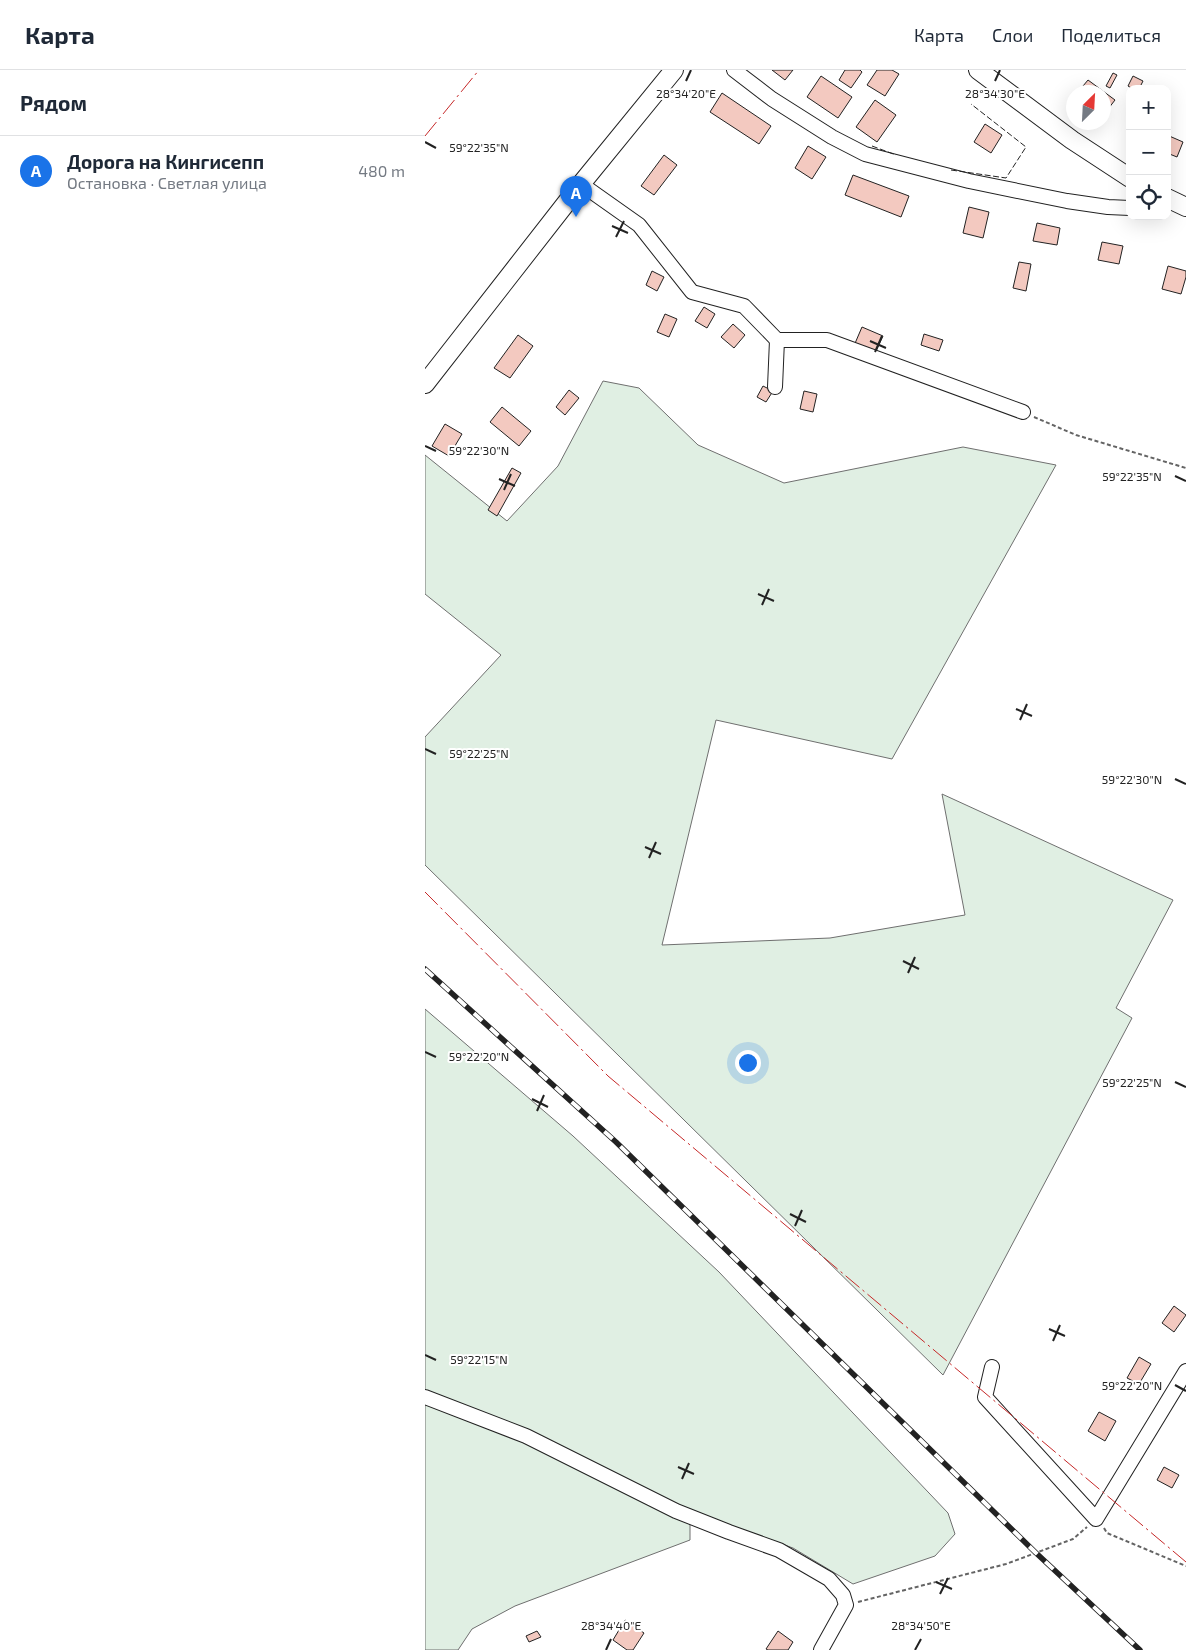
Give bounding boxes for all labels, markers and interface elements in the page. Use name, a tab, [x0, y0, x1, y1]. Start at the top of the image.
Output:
text: Карта	[25, 20, 95, 49]
text: Карта	[914, 24, 964, 46]
text: Слои	[992, 24, 1033, 46]
text: Поделиться	[1061, 24, 1161, 46]
north arrow	[1066, 85, 1111, 130]
map controls	[1126, 85, 1171, 220]
button: +	[1126, 85, 1171, 130]
text: 28°34'20"E	[656, 86, 716, 100]
text: 28°34'30"E	[965, 86, 1025, 100]
text: Рядом	[20, 90, 87, 115]
button: −	[1126, 130, 1171, 175]
text: 59°22'35"N	[449, 140, 509, 154]
text: Дорога на Кингисепп	[67, 150, 264, 173]
text: A	[31, 161, 41, 180]
text: 480 m	[358, 161, 405, 180]
text: Остановка · Светлая улица	[67, 173, 267, 192]
button: locate	[1126, 175, 1171, 220]
pin: A	[560, 176, 592, 217]
text: 59°22'30"N	[449, 443, 509, 457]
text: 59°22'35"N	[1102, 469, 1162, 483]
text: 59°22'25"N	[449, 746, 509, 760]
text: 59°22'30"N	[1102, 772, 1162, 786]
text: 59°22'20"N	[449, 1049, 509, 1063]
your location	[735, 1050, 761, 1076]
text: 59°22'25"N	[1102, 1075, 1162, 1089]
text: 59°22'15"N	[450, 1352, 508, 1366]
text: 59°22'20"N	[1102, 1378, 1162, 1392]
text: 28°34'40"E	[581, 1618, 641, 1632]
text: 28°34'50"E	[891, 1618, 951, 1632]

